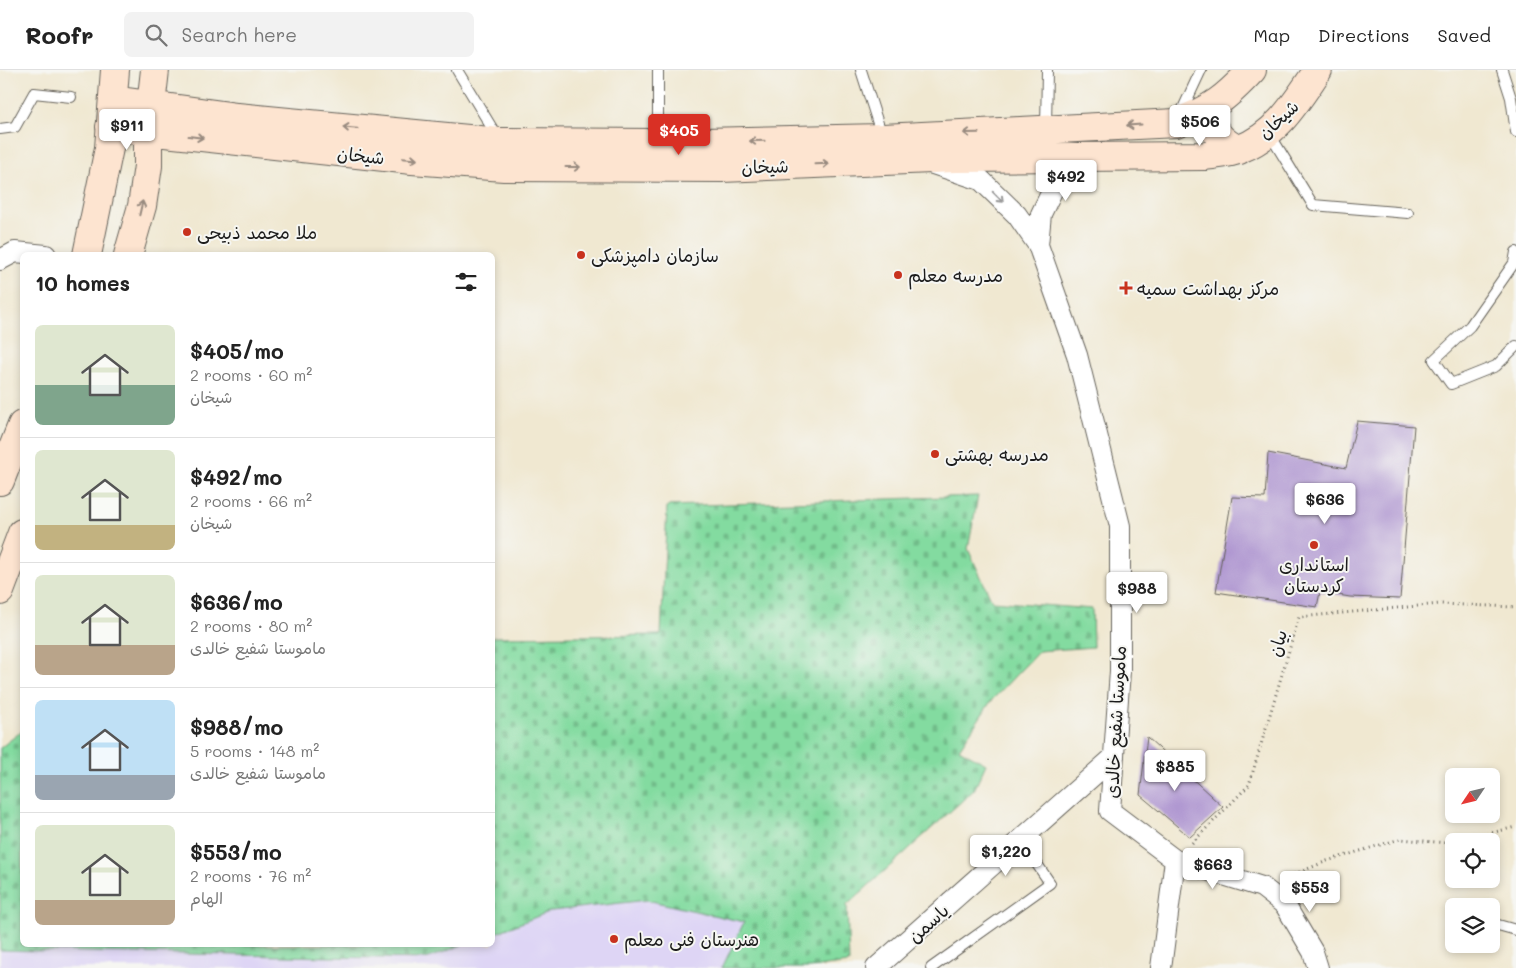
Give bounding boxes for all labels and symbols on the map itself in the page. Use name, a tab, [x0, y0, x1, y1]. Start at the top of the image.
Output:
street label: شیخان	[1252, 94, 1304, 144]
pin: $506	[1170, 104, 1230, 147]
pin: $911	[97, 108, 157, 151]
pin: $405	[649, 114, 709, 156]
one-way arrow	[1126, 121, 1142, 130]
one-way arrow	[342, 123, 358, 132]
one-way arrow	[964, 128, 980, 137]
one-way arrow	[188, 132, 204, 142]
one-way arrow	[749, 136, 765, 146]
street label: شیخان	[336, 141, 386, 169]
street label: شیخان	[741, 153, 789, 179]
one-way arrow	[402, 155, 418, 164]
one-way arrow	[814, 159, 830, 169]
pin: $492	[1036, 160, 1096, 202]
one-way arrow	[564, 162, 580, 172]
one-way arrow	[992, 191, 1004, 203]
one-way arrow	[137, 201, 146, 217]
place label: ملا محمد ذبیحی	[197, 220, 317, 244]
marker: ملا محمد ذبیحی	[181, 226, 193, 238]
place label: سازمان دامپزشکی	[591, 243, 719, 268]
marker: سازمان دامپزشکی	[575, 249, 587, 261]
place label: مدرسه معلم	[908, 263, 1003, 290]
marker: مدرسه معلم	[892, 269, 904, 281]
place label: مرکز بهداشت سمیه	[1137, 276, 1279, 300]
marker: مرکز بهداشت سمیه	[1119, 281, 1133, 295]
place label: مدرسه بهشتی	[945, 442, 1049, 466]
marker: مدرسه بهشتی	[929, 448, 941, 460]
pin: $636	[1295, 482, 1355, 525]
marker: استانداری کردستان	[1308, 539, 1320, 551]
place label: استانداری کردستان	[1279, 552, 1349, 597]
pin: $988	[1107, 572, 1167, 614]
street label: بیان	[1262, 627, 1292, 659]
street label: ماموستا شفیع خالدی	[1099, 645, 1133, 799]
pin: $885	[1145, 750, 1205, 792]
north arrow	[1445, 768, 1500, 822]
pin: $1,220	[965, 834, 1047, 877]
pin: $663	[1183, 848, 1243, 890]
pin: $553	[1280, 870, 1340, 913]
street label: یاسمن	[902, 898, 954, 948]
place label: هنرستان فنی معلم	[624, 927, 759, 954]
marker: هنرستان فنی معلم	[608, 933, 620, 945]

